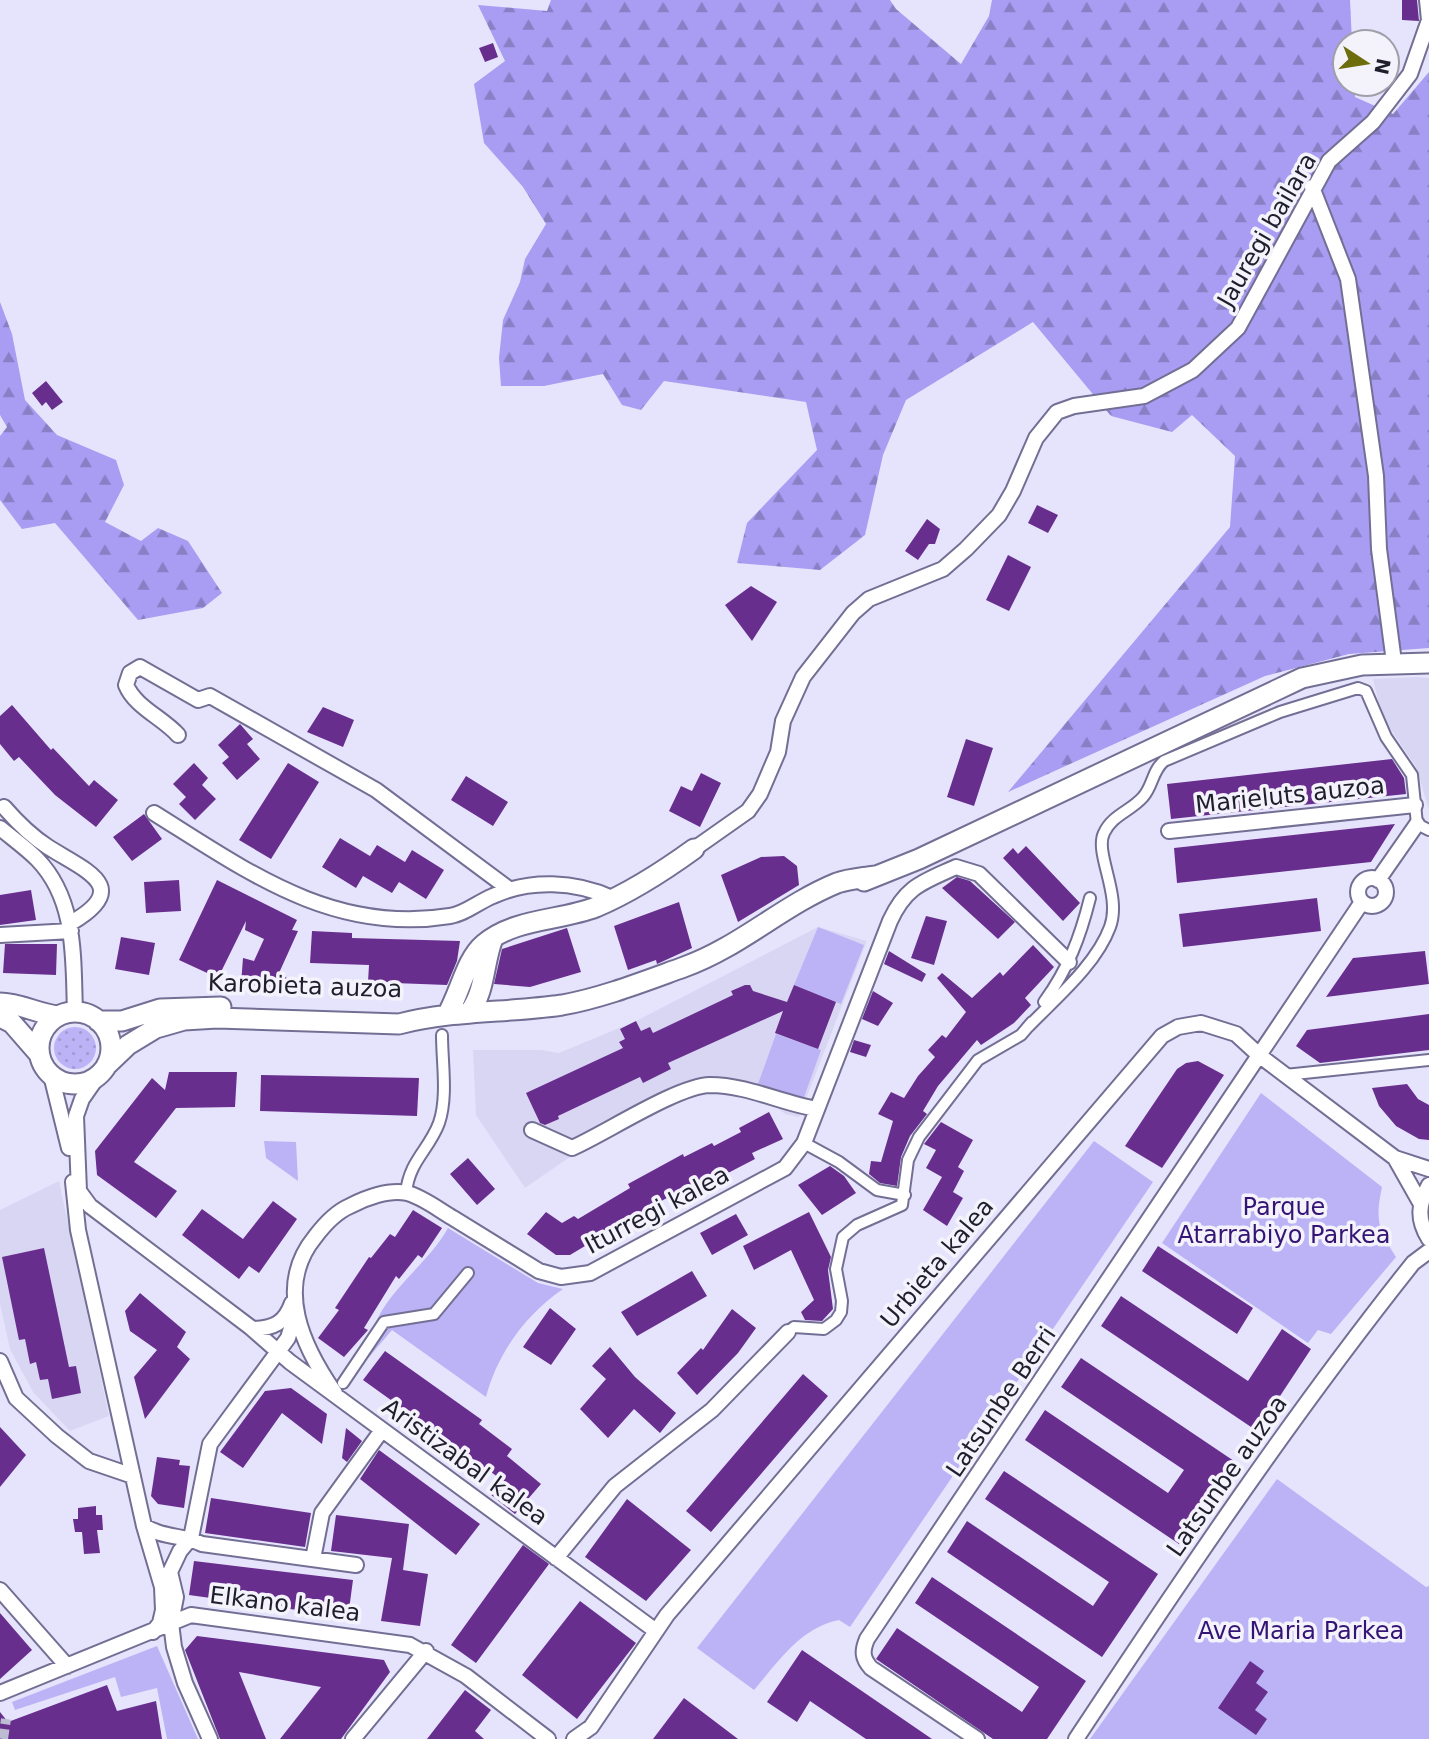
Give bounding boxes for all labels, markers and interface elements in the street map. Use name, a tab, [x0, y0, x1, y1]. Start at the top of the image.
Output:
north arrow	[1331, 28, 1401, 98]
text: N	[1370, 56, 1395, 77]
street label: Jauregi bailara	[1211, 148, 1322, 314]
street label: Marieluts auzoa	[1194, 771, 1386, 819]
street label: Karobieta auzoa	[207, 969, 403, 1003]
street label: Iturregi kalea	[580, 1160, 734, 1260]
street label: Urbieta kalea	[875, 1193, 999, 1333]
park label: Parque Atarrabiyo Parkea	[1177, 1193, 1391, 1249]
street label: Latsunbe Berri	[940, 1322, 1062, 1482]
street label: Latsunbe auzoa	[1161, 1390, 1293, 1562]
street label: Aristizabal kalea	[377, 1393, 553, 1531]
street label: Elkano kalea	[208, 1581, 362, 1627]
park label: Ave Maria Parkea	[1198, 1617, 1404, 1645]

